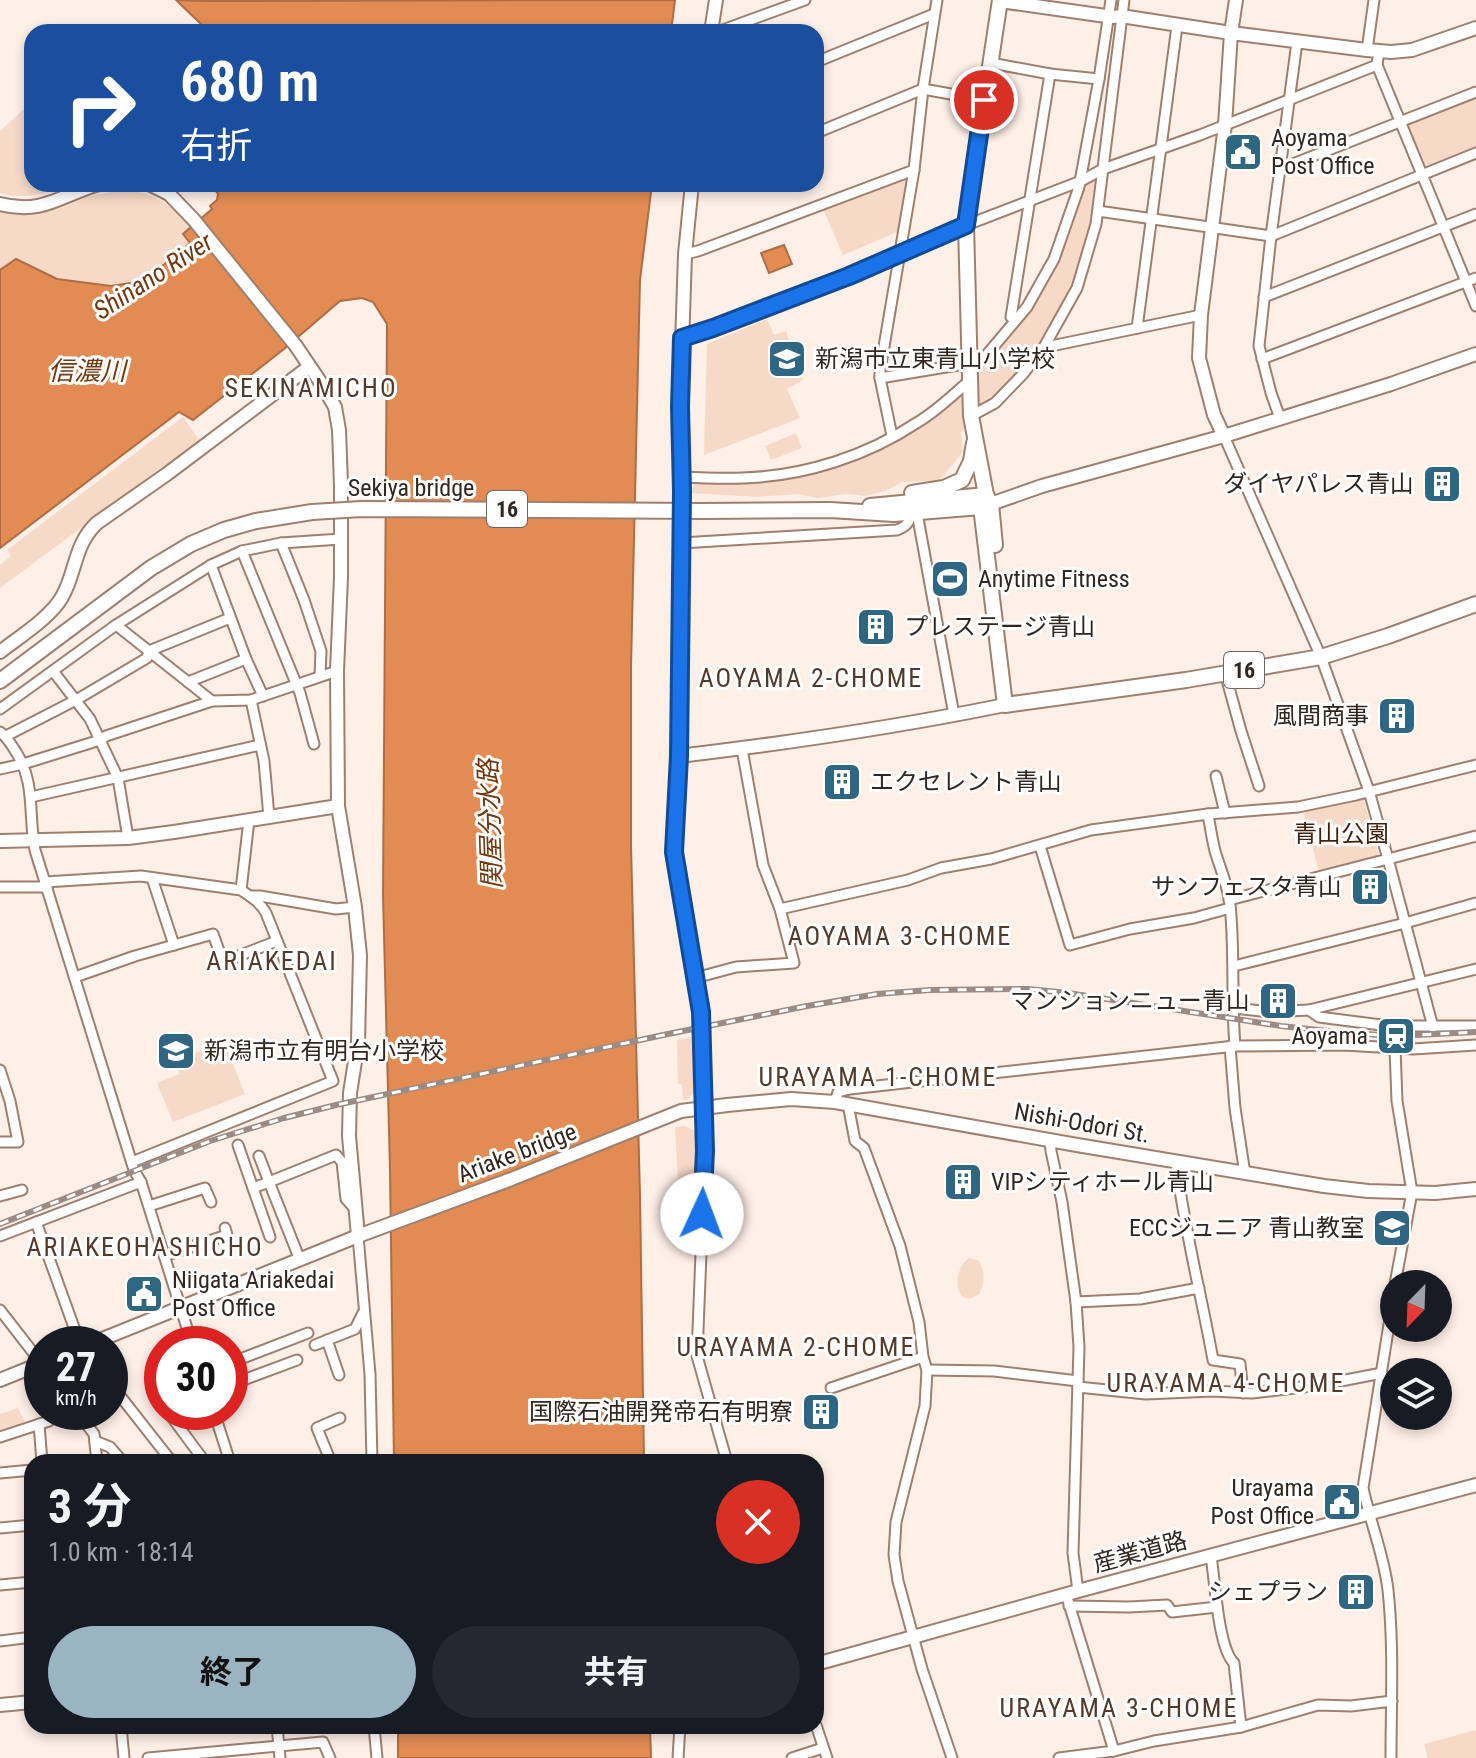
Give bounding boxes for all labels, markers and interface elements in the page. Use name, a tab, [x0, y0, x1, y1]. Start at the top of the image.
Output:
text: 680 m	[180, 49, 319, 115]
icon: right	[48, 56, 152, 160]
pin	[950, 66, 1018, 134]
icon: arrive	[962, 78, 1006, 122]
place label: Aoyama Post Office	[1271, 124, 1374, 180]
text: 右折	[180, 125, 252, 167]
public building icon: Aoyama Post Office	[1222, 131, 1264, 173]
water label: Shinano River	[88, 226, 219, 325]
school or university icon: 新潟市立東青山小学校	[766, 338, 808, 380]
place label: 新潟市立東青山小学校	[815, 345, 1055, 373]
water label: 信濃川	[48, 356, 129, 386]
district label: SEKINAMICHO	[224, 373, 398, 403]
building icon: ダイヤパレス青山	[1421, 463, 1463, 505]
place label: ダイヤパレス青山	[1223, 470, 1414, 498]
street label: Sekiya bridge	[348, 474, 474, 502]
road number: 16	[487, 491, 527, 527]
sports icon: Anytime Fitness	[929, 558, 971, 600]
place label: Anytime Fitness	[978, 565, 1130, 593]
building icon: プレステージ青山	[855, 606, 897, 648]
place label: プレステージ青山	[904, 613, 1096, 641]
road number: 16	[1224, 652, 1264, 688]
district label: AOYAMA 2-CHOME	[699, 663, 923, 693]
building icon: 風間商事	[1376, 695, 1418, 737]
place label: 風間商事	[1273, 702, 1369, 730]
water label: 関屋分水路	[473, 757, 507, 889]
building icon: エクセレント青山	[821, 761, 863, 803]
place label: エクセレント青山	[870, 768, 1062, 796]
park label: 青山公園	[1293, 820, 1389, 848]
building icon: サンフェスタ青山	[1349, 866, 1391, 908]
place label: サンフェスタ青山	[1151, 873, 1342, 901]
district label: AOYAMA 3-CHOME	[788, 921, 1012, 951]
district label: ARIAKEDAI	[206, 946, 338, 976]
building icon: マンションニュー青山	[1257, 980, 1299, 1022]
place label: マンションニュー青山	[1010, 987, 1250, 1015]
station icon: Aoyama	[1375, 1015, 1417, 1057]
place label: Aoyama	[1292, 1022, 1368, 1050]
school or university icon: 新潟市立有明台小学校	[155, 1030, 197, 1072]
place label: 新潟市立有明台小学校	[204, 1037, 444, 1065]
district label: URAYAMA 1-CHOME	[759, 1062, 997, 1092]
street label: Nishi-Odori St.	[1012, 1097, 1152, 1149]
street label: Ariake bridge	[454, 1118, 580, 1188]
building icon: VIPシティホール青山	[942, 1161, 984, 1203]
place label: VIPシティホール青山	[991, 1168, 1214, 1196]
position arrow	[660, 1172, 744, 1256]
school or university icon: ECCジュニア 青山教室	[1371, 1207, 1413, 1249]
place label: ECCジュニア 青山教室	[1129, 1214, 1364, 1242]
district label: ARIAKEOHASHICHO	[26, 1232, 264, 1262]
place label: Niigata Ariakedai Post Office	[172, 1266, 334, 1322]
north arrow	[1380, 1270, 1452, 1342]
map controls	[1380, 1270, 1452, 1430]
public building icon: Niigata Ariakedai Post Office	[123, 1273, 165, 1315]
speed limit sign: 30	[144, 1326, 248, 1430]
district label: URAYAMA 2-CHOME	[677, 1332, 915, 1362]
text: 27	[56, 1344, 96, 1391]
button: layers	[1380, 1358, 1452, 1430]
district label: URAYAMA 4-CHOME	[1107, 1368, 1345, 1398]
text: km/h	[55, 1386, 97, 1410]
building icon: 国際石油開発帝石有明寮	[800, 1391, 842, 1433]
place label: 国際石油開発帝石有明寮	[529, 1398, 793, 1426]
place label: Urayama Post Office	[1211, 1474, 1314, 1530]
text: 3 分	[48, 1478, 131, 1535]
button: close	[716, 1480, 800, 1564]
public building icon: Urayama Post Office	[1321, 1481, 1363, 1523]
street label: 産業道路	[1090, 1526, 1190, 1578]
text: 1.0 km · 18:14	[48, 1537, 193, 1567]
building icon: シェプラン	[1335, 1571, 1377, 1613]
place label: シェプラン	[1208, 1578, 1328, 1606]
button: 終了	[48, 1626, 416, 1718]
button: 共有	[432, 1626, 800, 1718]
district label: URAYAMA 3-CHOME	[1000, 1693, 1238, 1723]

